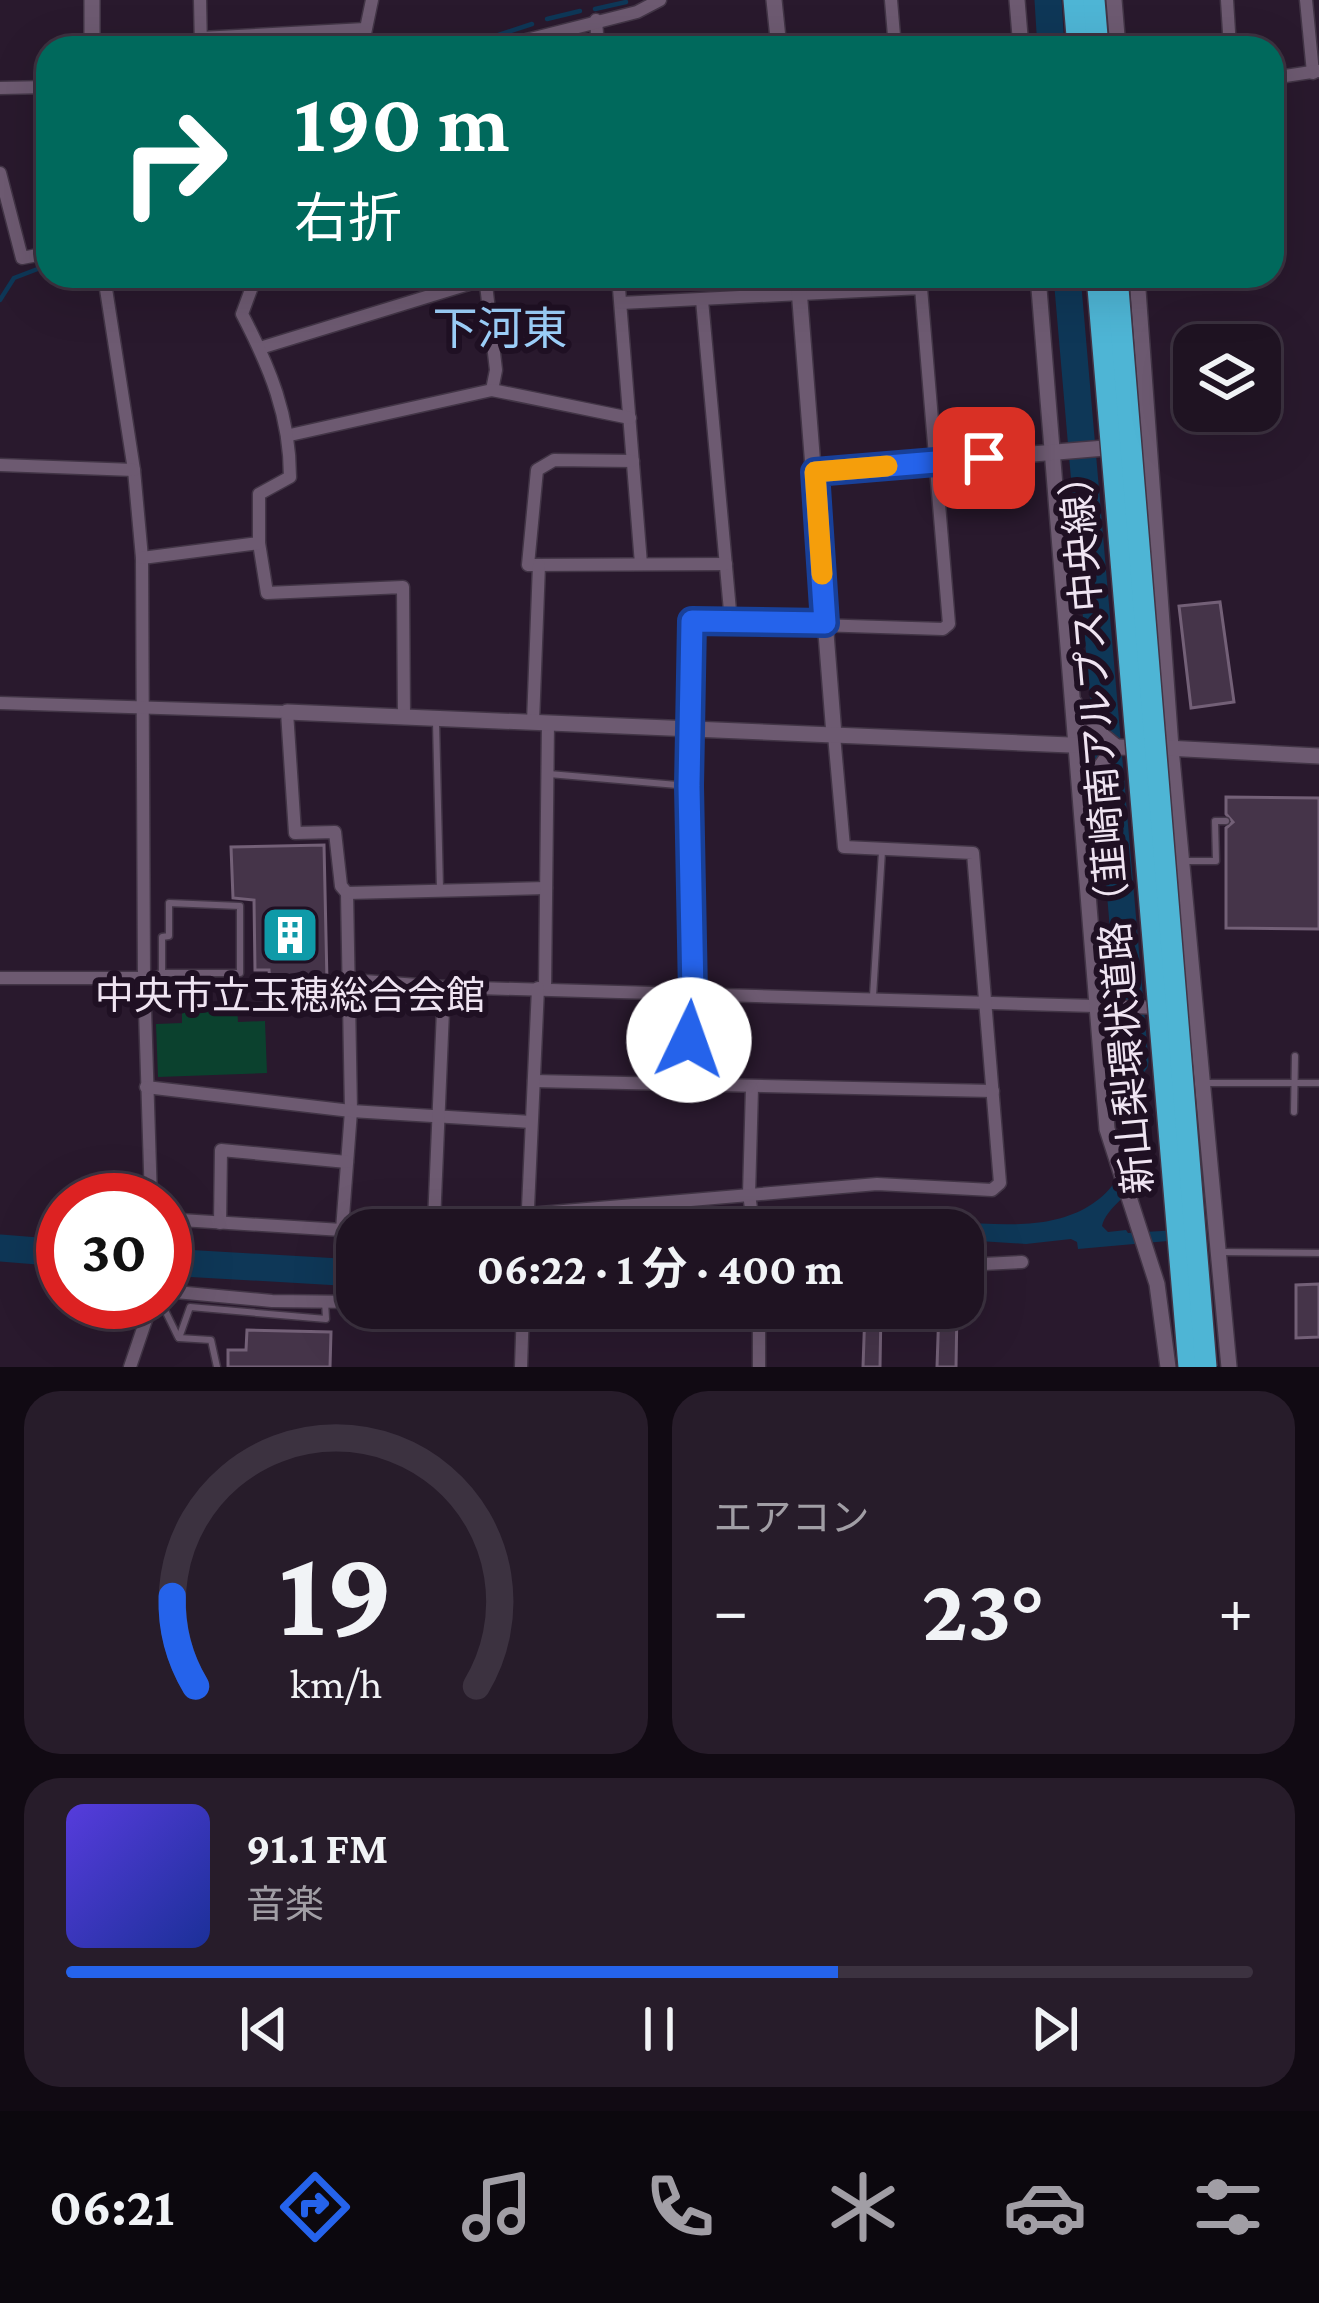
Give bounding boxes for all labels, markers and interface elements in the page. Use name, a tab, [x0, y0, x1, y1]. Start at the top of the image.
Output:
text: 190 m	[294, 76, 510, 169]
icon: right	[96, 84, 252, 240]
text: 右折	[294, 189, 402, 249]
district label: 下河東	[432, 304, 568, 354]
map controls	[1173, 324, 1281, 432]
button: layers	[1173, 324, 1281, 432]
pin	[933, 407, 1035, 509]
icon: arrive	[951, 425, 1017, 491]
street label: 新山梨環状道路（韮崎南アルプス中央線）	[1052, 454, 1160, 1196]
building icon: 中央市立玉穂総合会館	[259, 904, 321, 966]
place label: 中央市立玉穂総合会館	[95, 974, 485, 1017]
position arrow	[626, 977, 752, 1103]
speed limit sign: 30	[36, 1173, 192, 1329]
text: 06:22 · 1 分 · 400 m	[477, 1244, 843, 1294]
text: エアコン	[714, 1496, 870, 1539]
text: 19	[278, 1523, 393, 1662]
text: 23°	[922, 1559, 1045, 1659]
text: −	[714, 1573, 748, 1646]
text: +	[1218, 1573, 1253, 1646]
text: km/h	[290, 1659, 382, 1706]
text: 91.1 FM	[246, 1823, 388, 1873]
text: 音楽	[246, 1883, 324, 1926]
icon: previous	[231, 1996, 297, 2062]
icon: pause	[626, 1996, 692, 2062]
icon: next	[1022, 1996, 1088, 2062]
icon: directions	[273, 2165, 357, 2249]
icon: music	[455, 2165, 539, 2249]
icon: phone	[638, 2165, 722, 2249]
icon: climate	[821, 2165, 905, 2249]
icon: car	[1003, 2165, 1087, 2249]
icon: filters	[1186, 2165, 1270, 2249]
text: 06:21	[49, 2177, 174, 2237]

